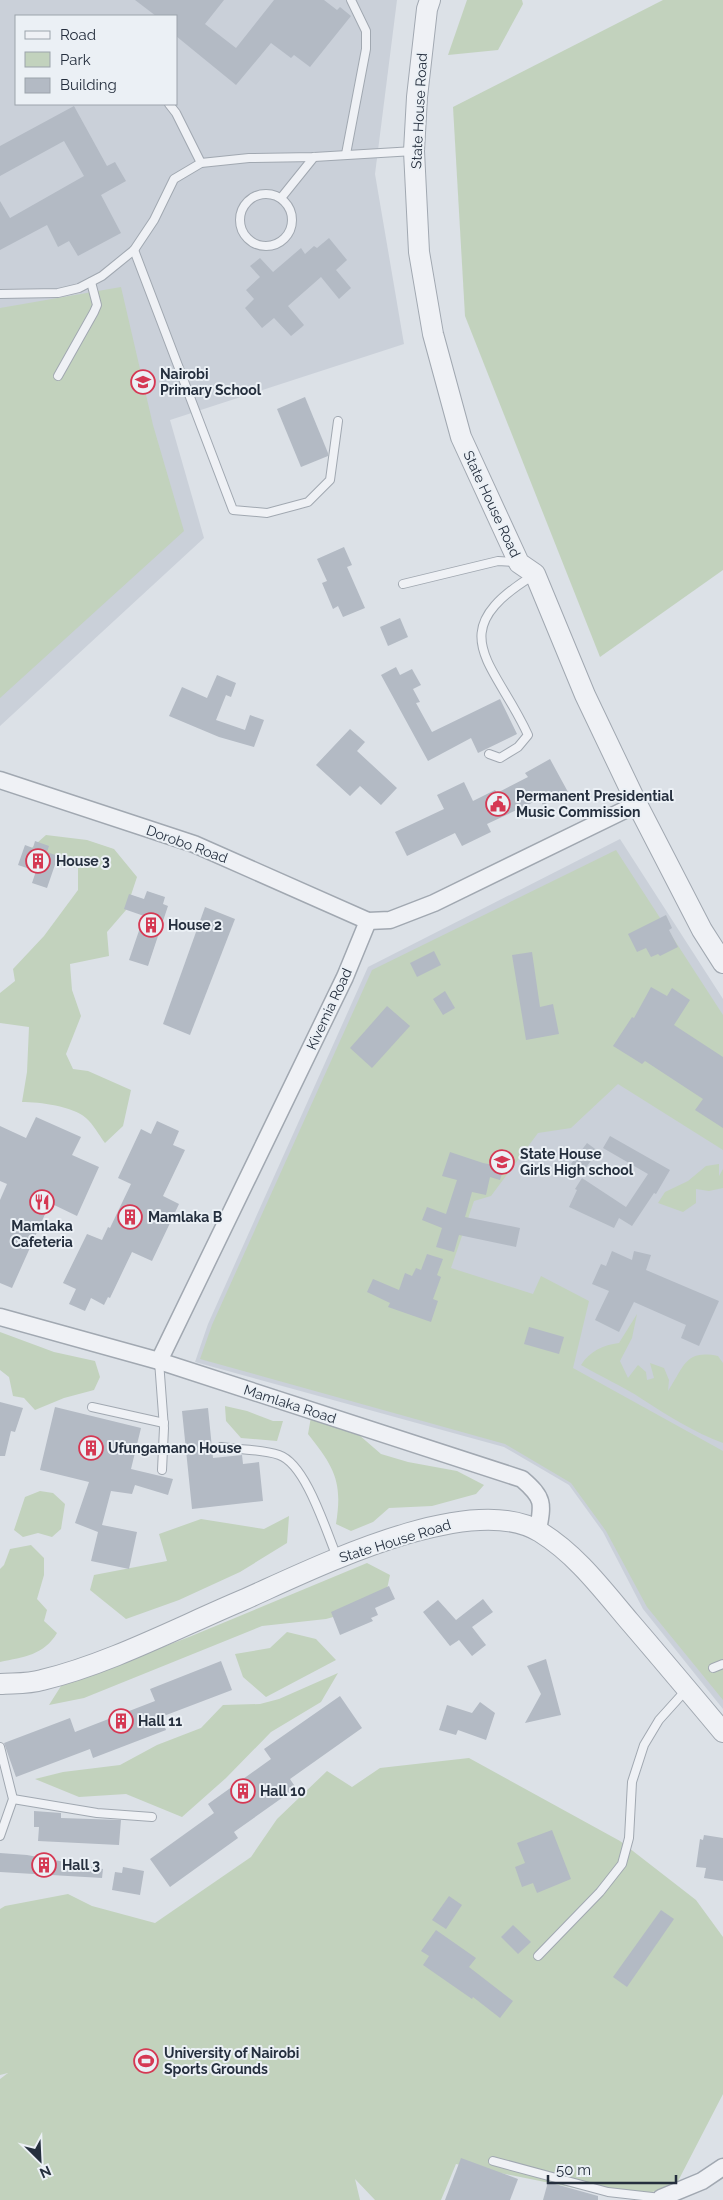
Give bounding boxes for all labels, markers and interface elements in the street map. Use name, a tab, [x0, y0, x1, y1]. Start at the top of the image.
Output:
legend	[15, 15, 178, 105]
text: Road	[60, 26, 96, 44]
text: Park	[60, 51, 91, 69]
street label: State House Road	[408, 53, 430, 169]
text: Building	[60, 76, 117, 94]
place label: Nairobi Primary School	[160, 366, 262, 398]
school or university icon: Nairobi Primary School	[130, 369, 156, 395]
street label: State House Road	[460, 448, 524, 560]
place label: Permanent Presidential Music Commission	[516, 788, 674, 820]
public building icon: Permanent Presidential Music Commission	[485, 791, 511, 817]
street label: Dorobo Road	[144, 822, 230, 866]
building icon: House 3	[25, 848, 51, 874]
place label: House 3	[56, 853, 110, 869]
building icon: House 2	[138, 912, 164, 938]
place label: House 2	[168, 917, 222, 933]
street label: Kivemia Road	[303, 966, 355, 1052]
place label: State House Girls High school	[520, 1146, 634, 1178]
school or university icon: State House Girls High school	[489, 1149, 515, 1175]
restaurant icon: Mamlaka Cafeteria	[29, 1189, 55, 1215]
building icon: Mamlaka B	[117, 1204, 143, 1230]
place label: Mamlaka B	[148, 1209, 223, 1225]
place label: Mamlaka Cafeteria	[11, 1218, 73, 1250]
street label: Mamlaka Road	[242, 1382, 338, 1426]
building icon: Ufungamano House	[78, 1435, 104, 1461]
place label: Ufungamano House	[108, 1440, 242, 1456]
street label: State House Road	[337, 1516, 453, 1566]
building icon: Hall 11	[108, 1708, 134, 1734]
place label: Hall 11	[138, 1713, 182, 1729]
building icon: Hall 10	[230, 1778, 256, 1804]
place label: Hall 10	[260, 1783, 306, 1799]
building icon: Hall 3	[31, 1852, 57, 1878]
place label: Hall 3	[62, 1857, 100, 1873]
place label: University of Nairobi Sports Grounds	[164, 2045, 299, 2077]
sports icon: University of Nairobi Sports Grounds	[133, 2048, 159, 2074]
north arrow	[15, 2135, 65, 2185]
scale bar	[548, 2152, 676, 2184]
text: 50 m	[556, 2161, 591, 2179]
text: N	[37, 2162, 53, 2181]

